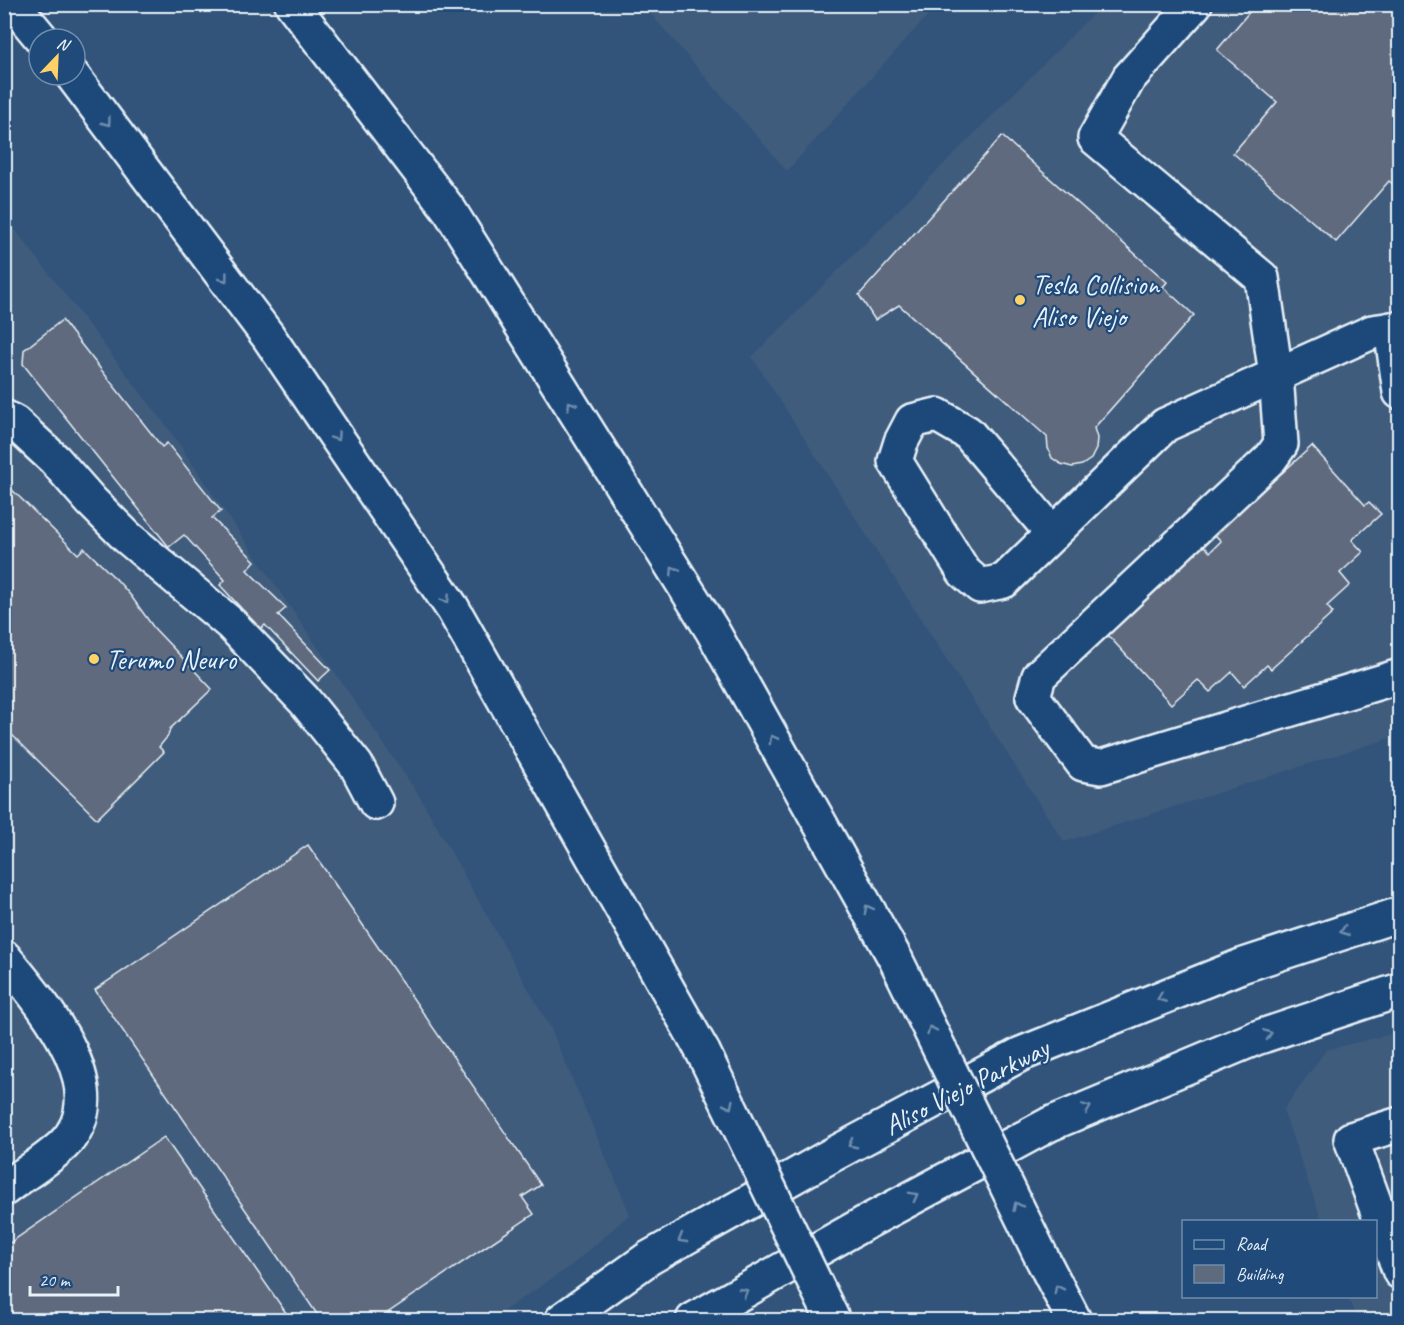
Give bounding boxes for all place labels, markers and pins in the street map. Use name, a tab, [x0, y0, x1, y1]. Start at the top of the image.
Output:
place label: Tesla Collision Aliso Viejo	[1032, 267, 1160, 334]
marker: Tesla Collision Aliso Viejo	[1013, 293, 1027, 307]
place label: Terumo Neuro	[106, 642, 238, 677]
marker: Terumo Neuro	[87, 652, 101, 666]

